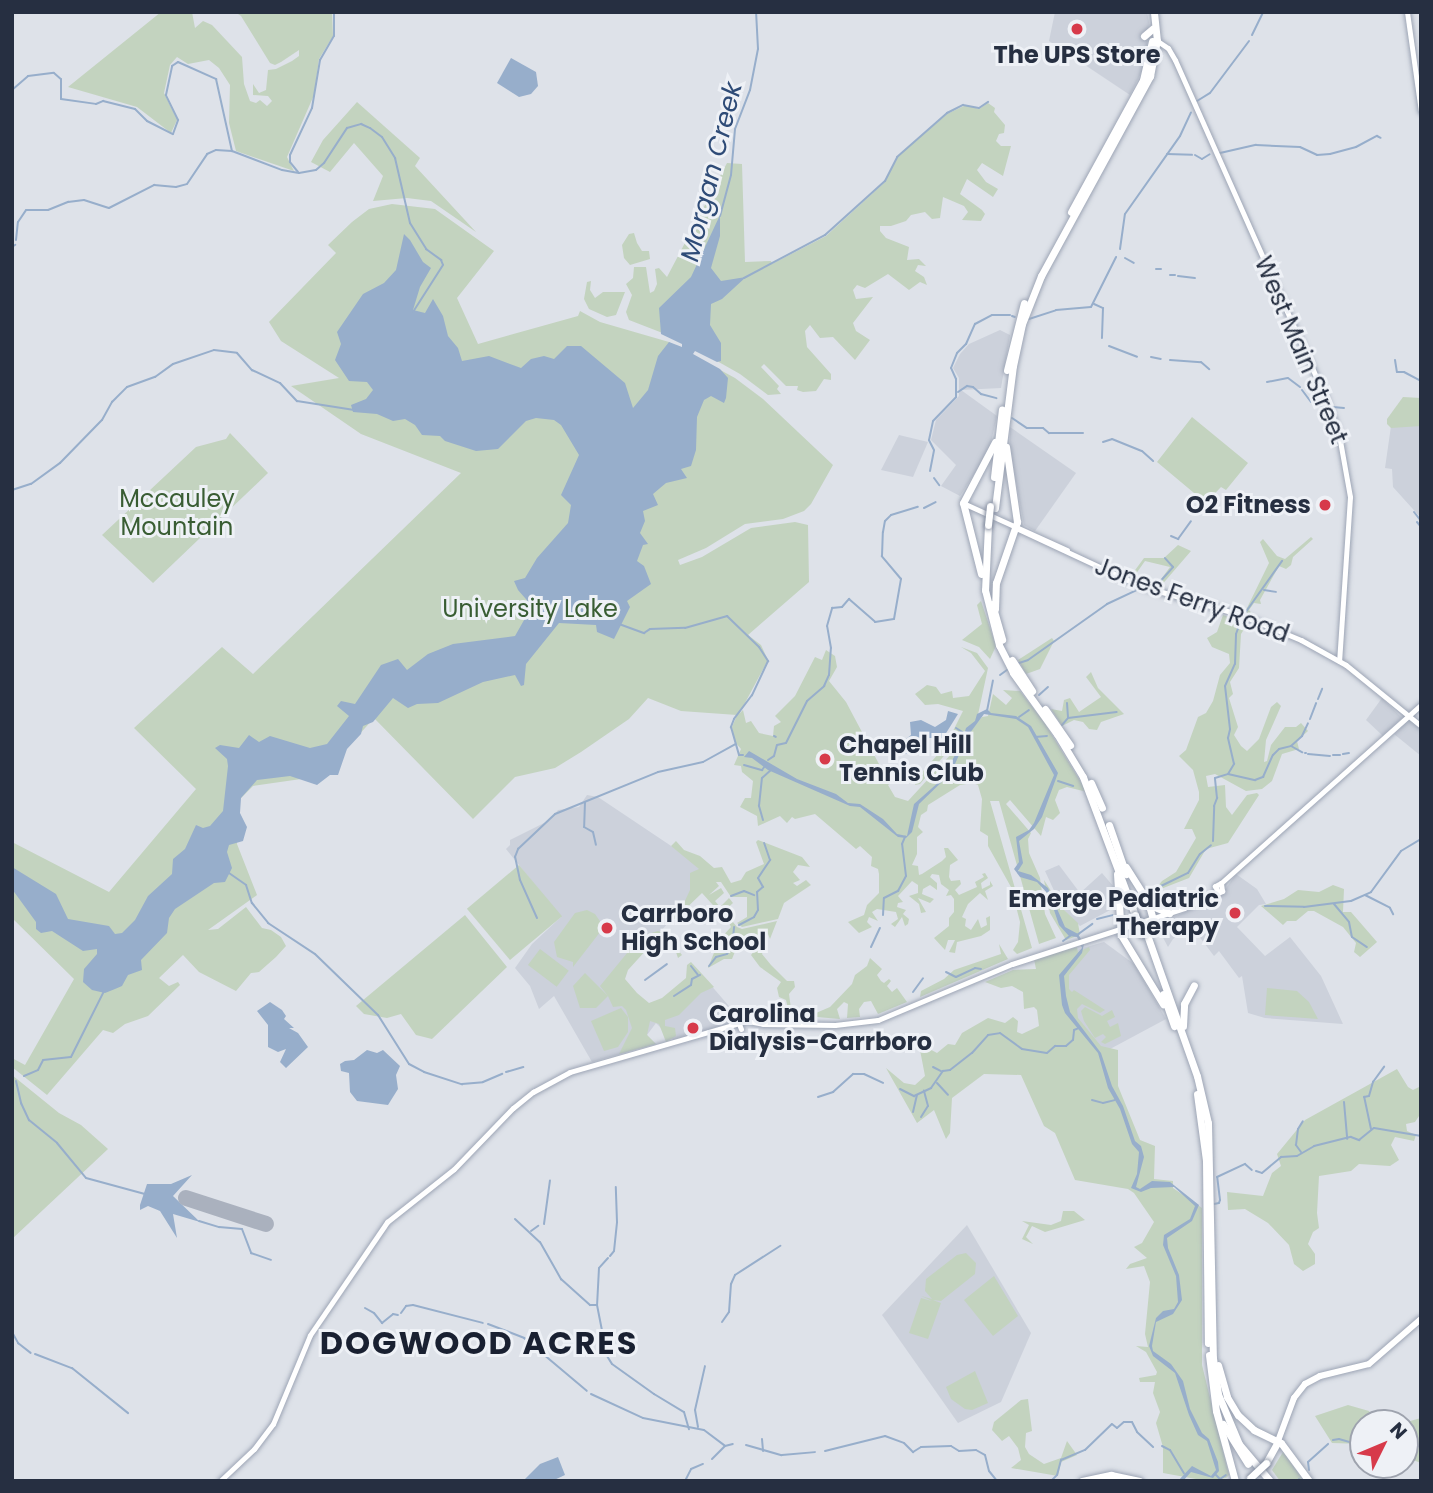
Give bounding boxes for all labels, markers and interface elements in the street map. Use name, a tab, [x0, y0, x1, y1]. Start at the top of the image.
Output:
marker: The UPS Store	[1069, 21, 1085, 37]
place label: The UPS Store	[994, 41, 1160, 69]
water label: Morgan Creek	[675, 79, 749, 265]
street label: West Main Street	[1249, 252, 1353, 448]
park label: Mccauley Mountain	[119, 485, 235, 541]
place label: O2 Fitness	[1186, 491, 1311, 519]
marker: O2 Fitness	[1317, 497, 1333, 513]
street label: Jones Ferry Road	[1091, 552, 1293, 648]
park label: University Lake	[442, 595, 618, 623]
place label: Chapel Hill Tennis Club	[839, 731, 984, 787]
marker: Chapel Hill Tennis Club	[817, 751, 833, 767]
place label: Emerge Pediatric Therapy	[1008, 885, 1219, 941]
place label: Carrboro High School	[621, 900, 766, 956]
marker: Emerge Pediatric Therapy	[1225, 903, 1245, 923]
marker: Carrboro High School	[599, 920, 615, 936]
place label: Carolina Dialysis-Carrboro	[709, 1000, 932, 1056]
marker: Carolina Dialysis-Carrboro	[683, 1018, 703, 1038]
district label: DOGWOOD ACRES	[321, 1324, 637, 1362]
north arrow	[1349, 1409, 1419, 1479]
text: N	[1384, 1416, 1413, 1445]

